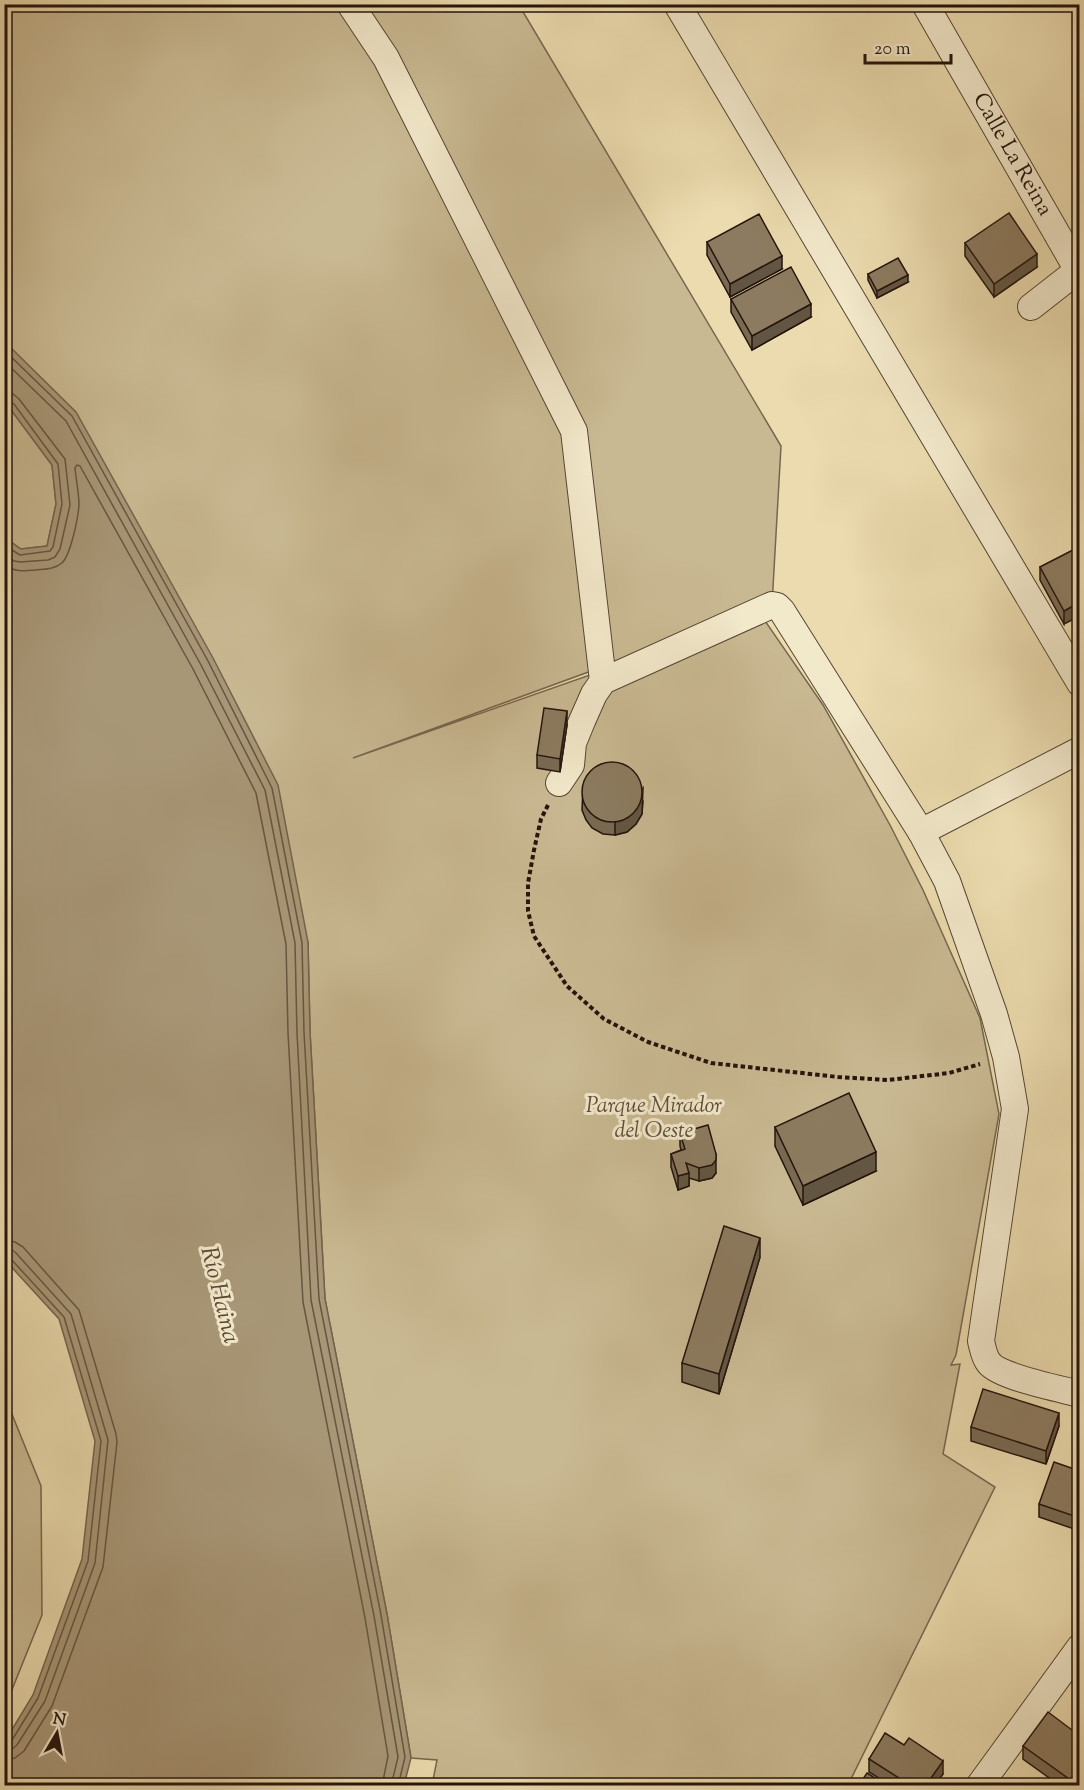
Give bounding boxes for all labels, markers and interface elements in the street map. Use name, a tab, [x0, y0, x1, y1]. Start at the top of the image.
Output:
scale bar	[865, 27, 950, 65]
text: 20 m	[874, 37, 911, 63]
street label: Calle La Reina	[964, 87, 1060, 223]
park label: Parque Mirador del Oeste	[586, 1091, 722, 1148]
water label: Río Haina	[191, 1243, 247, 1347]
north arrow	[27, 1703, 87, 1763]
text: N	[51, 1708, 68, 1733]

